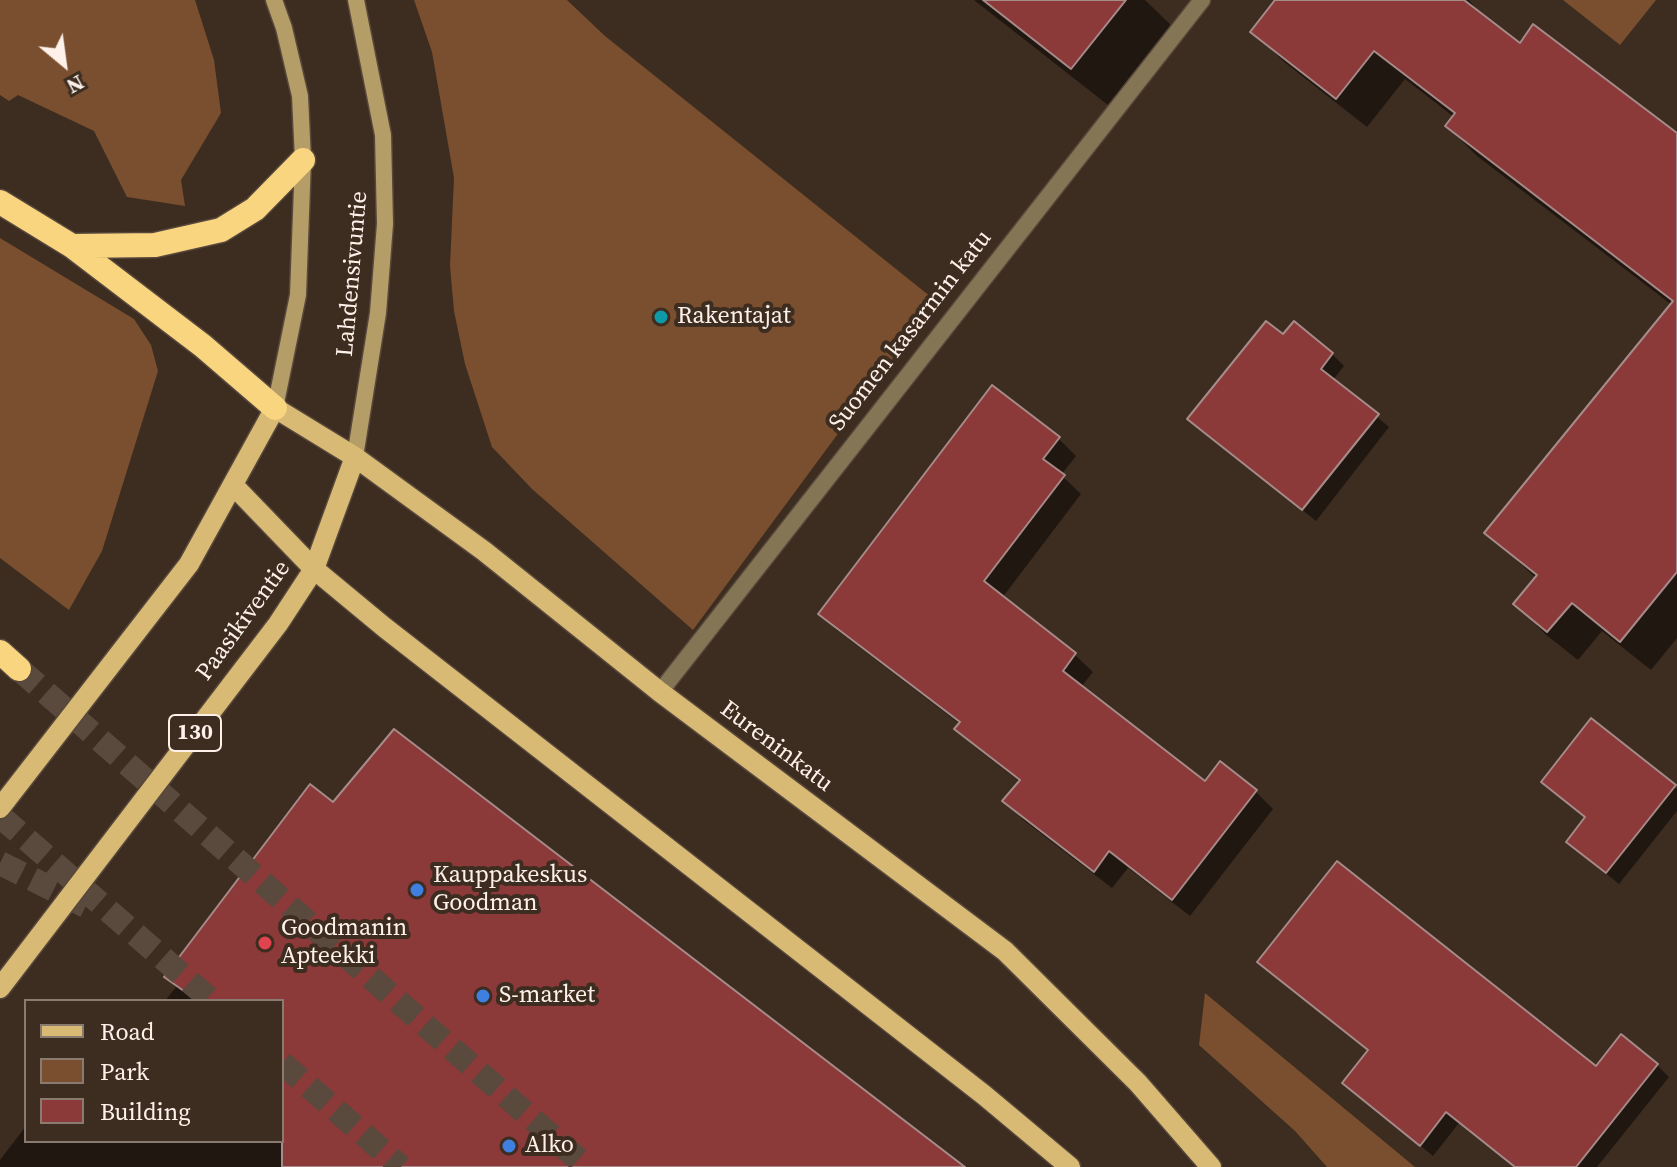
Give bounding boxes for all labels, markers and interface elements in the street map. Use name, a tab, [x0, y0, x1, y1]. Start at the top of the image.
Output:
north arrow	[24, 24, 104, 104]
text: N	[61, 68, 90, 102]
street label: Lahdensivuntie	[331, 190, 375, 358]
street label: Suomen kasarmin katu	[824, 225, 998, 437]
place label: Rakentajat	[677, 303, 791, 331]
marker: Rakentajat	[652, 308, 670, 326]
street label: Paasikiventie	[191, 555, 297, 687]
street label: Eureninkatu	[714, 695, 838, 799]
road number: 130	[169, 715, 221, 751]
place label: Kauppakeskus Goodman	[433, 862, 587, 918]
marker: Kauppakeskus Goodman	[408, 881, 426, 899]
place label: Goodmanin Apteekki	[281, 915, 407, 971]
marker: Goodmanin Apteekki	[256, 934, 274, 952]
place label: S-market	[499, 982, 595, 1010]
marker: S-market	[474, 987, 492, 1005]
legend	[24, 999, 284, 1143]
text: Road	[100, 1015, 154, 1048]
text: Park	[100, 1055, 149, 1088]
text: Building	[100, 1095, 191, 1128]
place label: Alko	[525, 1132, 574, 1160]
marker: Alko	[500, 1137, 518, 1155]

